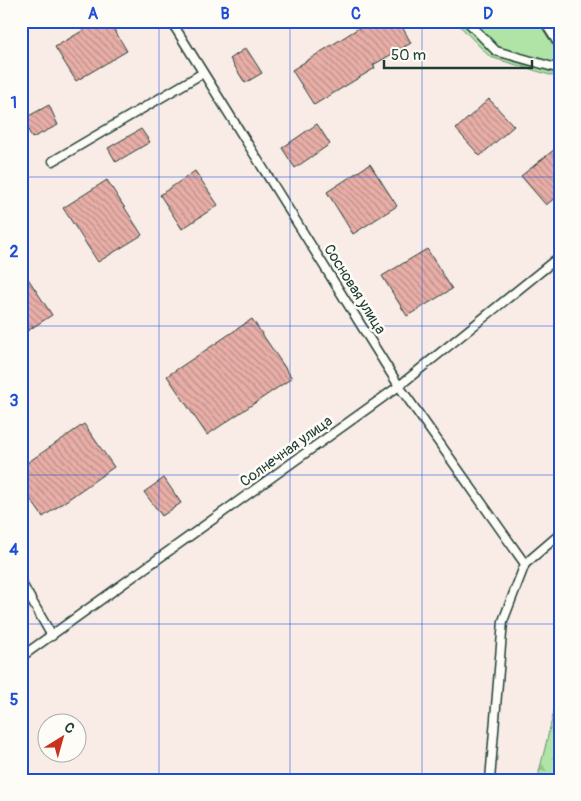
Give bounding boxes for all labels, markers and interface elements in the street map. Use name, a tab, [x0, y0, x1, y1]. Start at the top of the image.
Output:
text: A	[88, 4, 99, 24]
text: B	[220, 4, 230, 24]
text: C	[351, 4, 361, 24]
text: D	[483, 4, 493, 24]
scale bar	[384, 38, 531, 70]
text: 50 m	[391, 46, 426, 65]
text: 1	[11, 93, 17, 113]
street label: Сосновая улица	[319, 241, 390, 338]
text: 2	[10, 242, 19, 262]
text: 3	[10, 391, 19, 411]
street label: Солнечная улица	[236, 411, 336, 491]
text: 4	[9, 540, 19, 560]
text: 5	[10, 690, 19, 710]
north arrow	[38, 714, 88, 764]
text: С	[61, 719, 78, 738]

